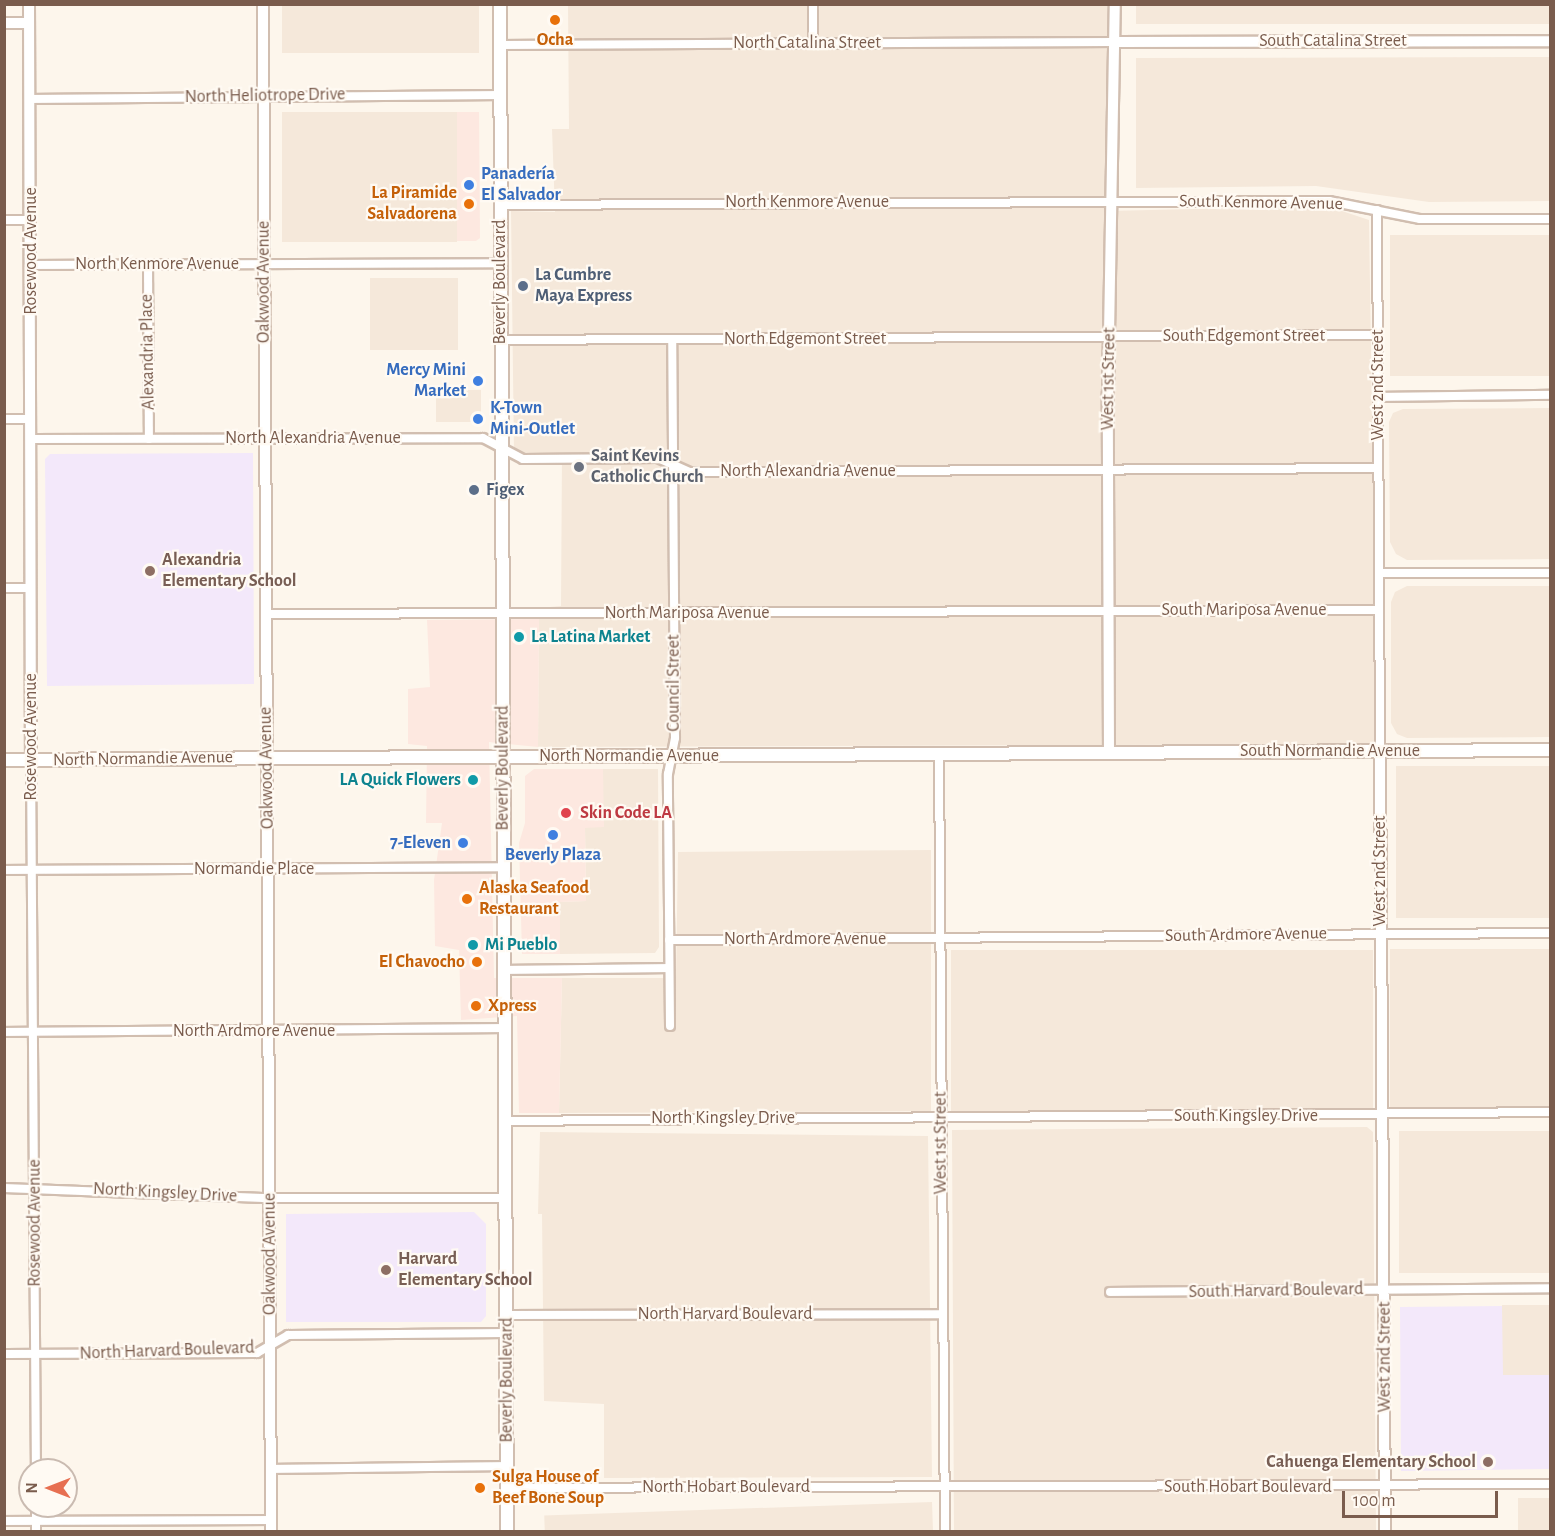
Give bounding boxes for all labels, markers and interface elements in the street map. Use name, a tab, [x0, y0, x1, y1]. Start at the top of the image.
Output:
marker: Ocha	[548, 13, 562, 27]
place label: Ocha	[537, 29, 573, 51]
street label: South Catalina Street	[1259, 30, 1407, 52]
street label: North Catalina Street	[733, 32, 881, 54]
street label: North Heliotrope Drive	[185, 84, 345, 108]
place label: Panadería El Salvador	[481, 164, 561, 207]
marker: Panadería El Salvador	[462, 178, 476, 192]
place label: La Piramide Salvadorena	[367, 183, 457, 226]
street label: Rosewood Avenue	[20, 187, 42, 315]
street label: North Kenmore Avenue	[725, 191, 889, 213]
street label: South Kenmore Avenue	[1179, 191, 1343, 215]
marker: La Piramide Salvadorena	[462, 197, 476, 211]
street label: Beverly Boulevard	[489, 219, 511, 345]
street label: Oakwood Avenue	[253, 221, 275, 343]
street label: North Kenmore Avenue	[75, 253, 239, 275]
place label: La Cumbre Maya Express	[535, 265, 632, 308]
marker: La Cumbre Maya Express	[516, 279, 530, 293]
street label: Alexandria Place	[136, 294, 160, 410]
street label: South Edgemont Street	[1163, 325, 1325, 347]
street label: West 1st Street	[1097, 327, 1121, 431]
street label: North Edgemont Street	[724, 328, 886, 350]
street label: West 2nd Street	[1367, 329, 1389, 441]
place label: Mercy Mini Market	[386, 360, 466, 403]
marker: Mercy Mini Market	[471, 374, 485, 388]
place label: K-Town Mini-Outlet	[490, 398, 575, 440]
marker: K-Town Mini-Outlet	[471, 412, 485, 426]
street label: North Alexandria Avenue	[225, 427, 401, 449]
place label: Saint Kevins Catholic Church	[591, 446, 704, 488]
marker: Saint Kevins Catholic Church	[572, 460, 586, 474]
street label: North Alexandria Avenue	[720, 460, 896, 482]
place label: Figex	[486, 479, 525, 501]
marker: Figex	[467, 483, 481, 497]
place label: Alexandria Elementary School	[162, 550, 297, 592]
marker: Alexandria Elementary School	[143, 564, 157, 578]
street label: South Mariposa Avenue	[1162, 599, 1326, 621]
street label: North Mariposa Avenue	[604, 602, 770, 624]
place label: La Latina Market	[531, 626, 650, 648]
marker: La Latina Market	[512, 630, 526, 644]
street label: Council Street	[663, 634, 685, 732]
street label: Rosewood Avenue	[20, 673, 42, 801]
street label: Beverly Boulevard	[492, 705, 514, 831]
street label: Oakwood Avenue	[255, 707, 279, 829]
street label: South Normandie Avenue	[1240, 740, 1420, 762]
street label: North Normandie Avenue	[539, 745, 719, 767]
street label: North Normandie Avenue	[53, 747, 233, 771]
place label: LA Quick Flowers	[340, 769, 461, 791]
marker: LA Quick Flowers	[466, 773, 480, 787]
place label: Skin Code LA	[580, 802, 672, 824]
marker: Skin Code LA	[557, 804, 575, 822]
street label: West 2nd Street	[1369, 815, 1391, 927]
marker: Beverly Plaza	[546, 828, 560, 842]
place label: 7-Eleven	[390, 832, 451, 854]
marker: 7-Eleven	[456, 836, 470, 850]
place label: Beverly Plaza	[505, 844, 601, 866]
street label: Normandie Place	[194, 858, 314, 880]
place label: Alaska Seafood Restaurant	[479, 878, 589, 920]
marker: Alaska Seafood Restaurant	[460, 892, 474, 906]
street label: South Ardmore Avenue	[1165, 923, 1327, 947]
street label: North Ardmore Avenue	[724, 928, 886, 950]
place label: Mi Pueblo	[485, 934, 557, 956]
marker: Mi Pueblo	[466, 938, 480, 952]
place label: El Chavocho	[379, 951, 465, 973]
marker: El Chavocho	[470, 955, 484, 969]
place label: Xpress	[488, 995, 537, 1017]
marker: Xpress	[469, 999, 483, 1013]
street label: North Ardmore Avenue	[173, 1020, 335, 1042]
street label: West 1st Street	[930, 1092, 952, 1194]
street label: South Kingsley Drive	[1174, 1105, 1318, 1127]
street label: North Kingsley Drive	[651, 1107, 795, 1129]
street label: Rosewood Avenue	[24, 1159, 46, 1287]
street label: North Kingsley Drive	[92, 1178, 238, 1208]
street label: Oakwood Avenue	[259, 1193, 281, 1315]
place label: Harvard Elementary School	[398, 1249, 533, 1292]
marker: Harvard Elementary School	[379, 1263, 393, 1277]
street label: South Harvard Boulevard	[1188, 1279, 1364, 1303]
street label: West 2nd Street	[1374, 1301, 1396, 1413]
street label: North Harvard Boulevard	[638, 1303, 812, 1325]
street label: Beverly Boulevard	[496, 1317, 518, 1443]
street label: North Harvard Boulevard	[79, 1337, 255, 1365]
place label: Cahuenga Elementary School	[1266, 1451, 1476, 1473]
marker: Cahuenga Elementary School	[1481, 1455, 1495, 1469]
north arrow	[18, 1458, 78, 1518]
place label: Sulga House of Beef Bone Soup	[492, 1467, 604, 1510]
street label: North Hobart Boulevard	[642, 1476, 810, 1498]
street label: South Hobart Boulevard	[1164, 1476, 1332, 1498]
scale bar	[1345, 1479, 1501, 1517]
marker: Sulga House of Beef Bone Soup	[473, 1481, 487, 1495]
text: N	[24, 1482, 40, 1494]
text: 100 m	[1353, 1492, 1396, 1510]

